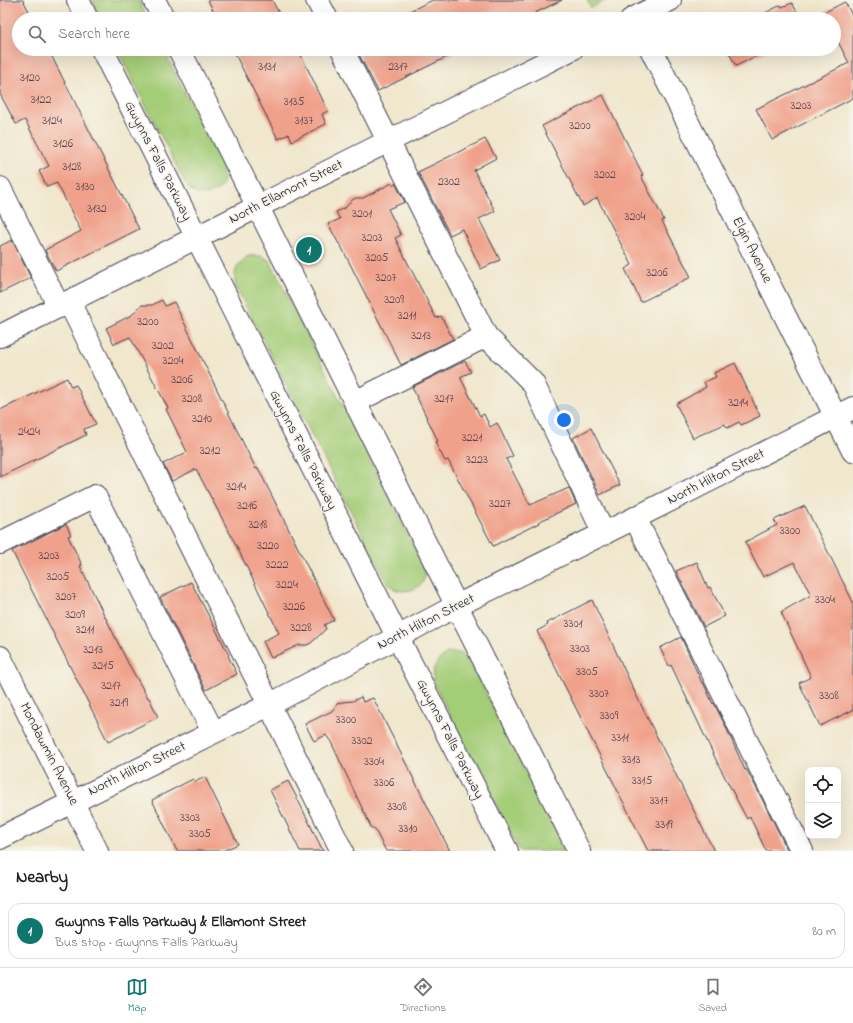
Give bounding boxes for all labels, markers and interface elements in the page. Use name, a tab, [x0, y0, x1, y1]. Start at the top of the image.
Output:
search box	[12, 12, 841, 56]
icon: search	[26, 23, 48, 45]
text: Search here	[58, 23, 130, 45]
house number: 3131	[258, 58, 276, 76]
house number: 2317	[388, 58, 408, 76]
house number: 3120	[20, 69, 40, 87]
house number: 3122	[31, 91, 51, 109]
house number: 3135	[284, 93, 304, 111]
street label: Gwynns Falls Parkway	[118, 97, 197, 225]
house number: 3203	[790, 97, 812, 115]
house number: 3124	[42, 112, 62, 130]
house number: 3137	[295, 112, 313, 130]
house number: 3200	[569, 117, 591, 135]
house number: 3126	[53, 135, 74, 153]
street label: North Ellamont Street	[225, 154, 347, 230]
house number: 3128	[62, 158, 82, 176]
house number: 3202	[594, 166, 616, 184]
house number: 2302	[438, 173, 460, 191]
house number: 3130	[76, 178, 94, 196]
house number: 3132	[87, 200, 107, 218]
house number: 3201	[352, 205, 372, 223]
house number: 3204	[624, 208, 646, 226]
street label: Elgin Avenue	[725, 213, 778, 288]
house number: 3203	[361, 229, 383, 247]
pin: 1	[296, 235, 322, 265]
house number: 3205	[366, 249, 389, 267]
house number: 3206	[646, 264, 668, 282]
house number: 3207	[375, 269, 397, 287]
house number: 3209	[384, 291, 404, 309]
house number: 3211	[398, 307, 416, 325]
house number: 3200	[137, 313, 159, 331]
house number: 3213	[411, 327, 431, 345]
house number: 3202	[152, 337, 174, 355]
house number: 3204	[162, 352, 184, 370]
house number: 3206	[171, 371, 193, 389]
street label: Gwynns Falls Parkway	[263, 386, 342, 514]
house number: 3208	[182, 390, 203, 408]
house number: 3217	[434, 390, 454, 408]
house number: 3214	[728, 394, 748, 412]
house number: 3210	[192, 410, 212, 428]
your location	[554, 410, 574, 430]
house number: 2424	[18, 423, 40, 441]
house number: 3221	[462, 429, 483, 447]
house number: 3212	[200, 442, 220, 460]
street label: North Hilton Street	[664, 443, 769, 511]
house number: 3223	[466, 451, 488, 469]
house number: 3214	[226, 478, 246, 496]
house number: 3227	[489, 495, 511, 513]
house number: 3216	[237, 497, 258, 515]
house number: 3218	[248, 516, 268, 534]
house number: 3300	[780, 522, 800, 540]
house number: 3220	[257, 537, 279, 555]
house number: 3203	[38, 547, 60, 565]
house number: 3222	[266, 556, 288, 574]
house number: 3205	[47, 568, 70, 586]
house number: 3224	[276, 576, 298, 594]
house number: 3207	[55, 588, 77, 606]
street label: North Hilton Street	[374, 588, 479, 656]
house number: 3304	[815, 591, 835, 609]
house number: 3226	[283, 598, 306, 616]
house number: 3209	[65, 606, 85, 624]
house number: 3301	[564, 615, 583, 633]
house number: 3228	[290, 619, 312, 637]
house number: 3211	[76, 621, 94, 639]
house number: 3303	[570, 640, 590, 658]
house number: 3213	[83, 641, 103, 659]
house number: 3215	[92, 657, 114, 675]
house number: 3305	[576, 663, 598, 681]
street label: Gwynns Falls Parkway	[410, 675, 489, 803]
house number: 3217	[101, 677, 121, 695]
house number: 3307	[589, 685, 609, 703]
house number: 3308	[819, 687, 839, 705]
house number: 3219	[110, 694, 129, 712]
street label: Mondawmin Avenue	[14, 699, 84, 810]
house number: 3309	[600, 707, 619, 725]
house number: 3300	[336, 711, 356, 729]
house number: 3311	[611, 729, 629, 747]
house number: 3302	[351, 732, 373, 750]
street label: North Hilton Street	[84, 736, 190, 802]
house number: 3313	[622, 751, 640, 769]
house number: 3304	[364, 753, 384, 771]
map controls	[805, 767, 841, 839]
button: locate	[805, 767, 841, 803]
house number: 3315	[632, 772, 652, 790]
house number: 3306	[374, 774, 395, 792]
house number: 3317	[650, 792, 668, 810]
house number: 3308	[387, 798, 407, 816]
button: layers	[805, 803, 841, 839]
house number: 3303	[180, 809, 200, 827]
house number: 3319	[655, 816, 673, 834]
house number: 3310	[399, 820, 417, 838]
house number: 3305	[189, 825, 211, 843]
text: Nearby	[16, 865, 68, 890]
text: Gwynns Falls Parkway & Ellamont Street	[55, 911, 306, 933]
text: 1	[28, 922, 32, 941]
text: 80 m	[812, 922, 836, 941]
text: Bus stop · Gwynns Falls Parkway	[55, 933, 238, 952]
tab: Map	[126, 976, 148, 1016]
tab: Directions	[400, 976, 446, 1016]
tab: Saved	[698, 976, 727, 1016]

